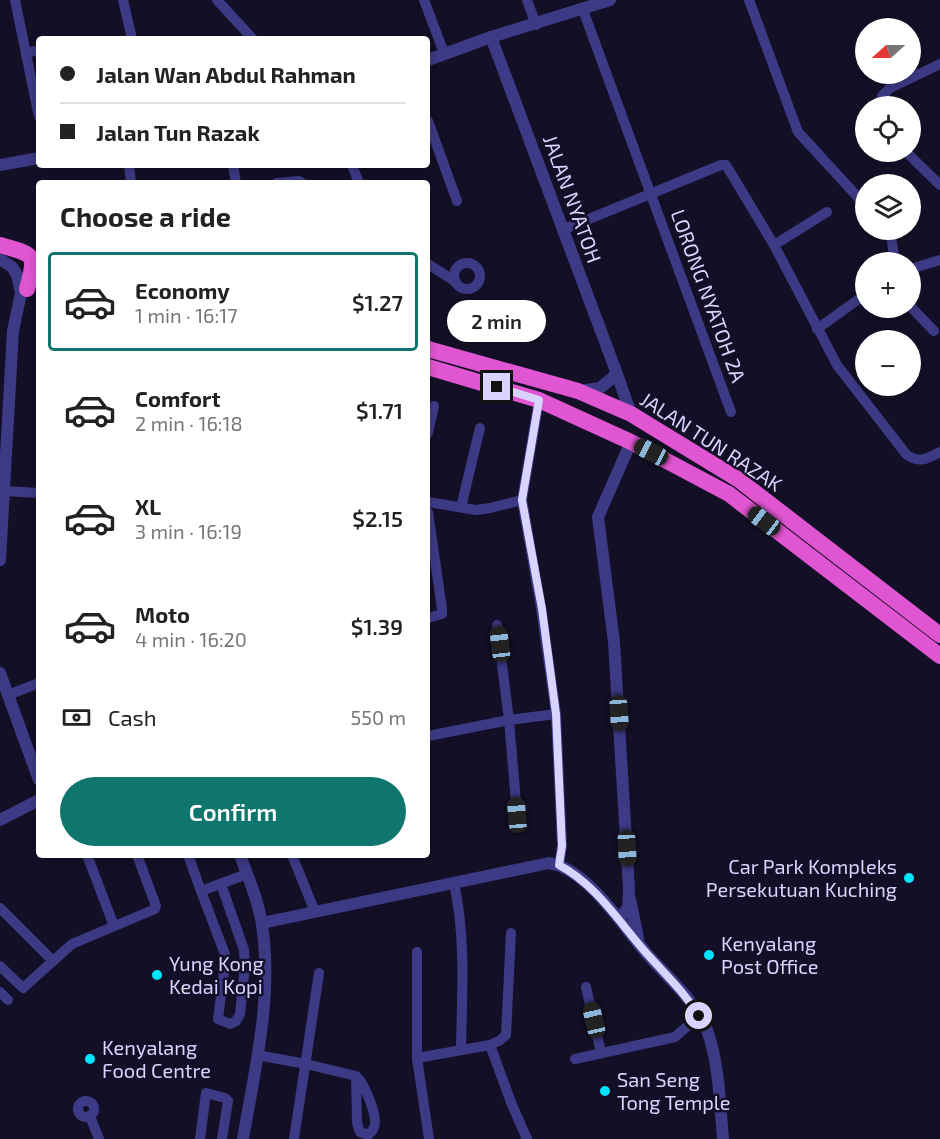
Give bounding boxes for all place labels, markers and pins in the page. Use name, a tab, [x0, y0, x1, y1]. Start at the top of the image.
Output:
place label: Car Park Kompleks Persekutuan Kuching	[706, 854, 897, 901]
marker: Car Park Kompleks Persekutuan Kuching	[902, 871, 916, 885]
place label: Kenyalang Post Office	[721, 931, 819, 978]
marker: Kenyalang Post Office	[702, 948, 716, 962]
place label: Yung Kong Kedai Kopi	[169, 951, 264, 998]
marker: Yung Kong Kedai Kopi	[150, 968, 164, 982]
place label: Kenyalang Food Centre	[102, 1035, 211, 1082]
marker: Kenyalang Food Centre	[83, 1052, 97, 1066]
place label: San Seng Tong Temple	[617, 1067, 730, 1114]
marker: San Seng Tong Temple	[598, 1084, 612, 1098]

